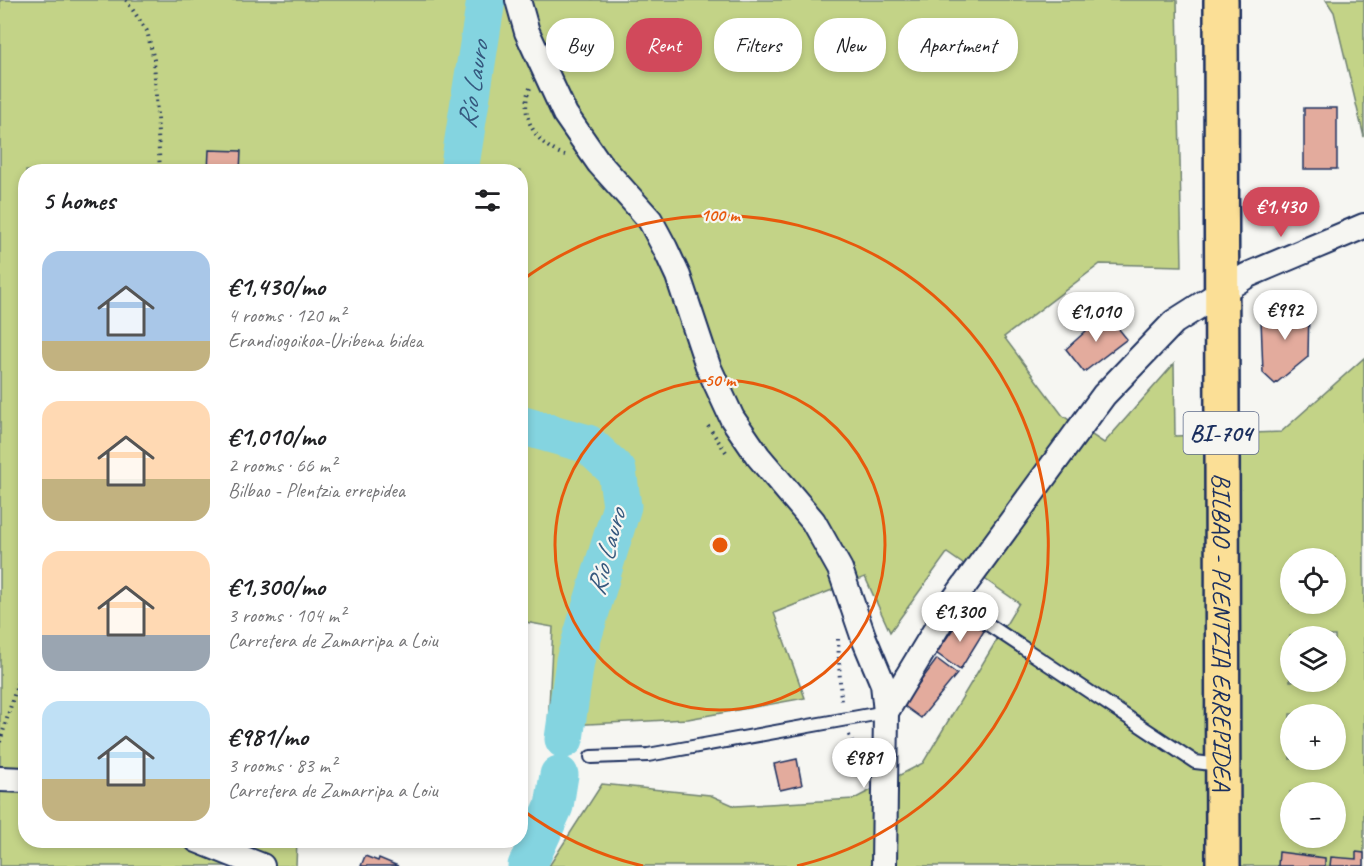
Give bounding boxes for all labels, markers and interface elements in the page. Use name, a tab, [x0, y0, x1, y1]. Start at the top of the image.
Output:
chip: Buy	[546, 18, 614, 72]
chip: Rent	[626, 18, 702, 72]
chip: Filters	[714, 18, 802, 72]
chip: New	[814, 18, 886, 72]
chip: Apartment	[898, 18, 1018, 72]
water label: Río Lauro	[449, 36, 497, 131]
text: 5 homes	[42, 184, 115, 217]
icon: filters	[471, 184, 504, 217]
pin: €1,430	[1232, 187, 1330, 238]
text: €1,430	[1257, 194, 1305, 219]
text: 100 m	[701, 204, 741, 226]
text: €1,430/mo	[228, 270, 325, 303]
icon: home	[90, 275, 162, 347]
pin: €992	[1249, 290, 1321, 341]
pin: €1,010	[1047, 292, 1145, 343]
text: €992	[1267, 297, 1303, 322]
text: €1,010	[1072, 299, 1120, 324]
text: 4 rooms · 120 m²	[228, 303, 345, 328]
text: Erandiogoikoa-Uribena bidea	[228, 328, 423, 353]
text: 50 m	[705, 369, 737, 391]
road number: BI-704	[1184, 412, 1258, 454]
text: €1,010/mo	[228, 420, 325, 453]
icon: home	[90, 425, 162, 497]
text: 2 rooms · 66 m²	[228, 453, 336, 478]
street label: BILBAO - PLENTZIA ERREPIDEA	[1205, 473, 1239, 792]
text: Bilbao - Plentzia errepidea	[228, 478, 405, 503]
water label: Río Lauro	[578, 502, 635, 599]
centre of rings	[710, 535, 730, 555]
map controls	[1280, 548, 1346, 848]
button: locate	[1280, 548, 1346, 614]
text: €1,300/mo	[228, 570, 325, 603]
icon: home	[90, 575, 162, 647]
pin: €1,300	[911, 592, 1009, 643]
text: €1,300	[936, 599, 984, 624]
text: 3 rooms · 104 m²	[228, 603, 345, 628]
button: layers	[1280, 626, 1346, 692]
text: Carretera de Zamarripa a Loiu	[228, 628, 438, 653]
button: +	[1280, 704, 1346, 770]
text: €981/mo	[228, 720, 308, 753]
icon: home	[90, 725, 162, 797]
pin: €981	[828, 738, 900, 789]
text: €981	[846, 745, 882, 770]
text: 3 rooms · 83 m²	[228, 753, 336, 778]
text: Carretera de Zamarripa a Loiu	[228, 778, 438, 803]
button: −	[1280, 782, 1346, 848]

